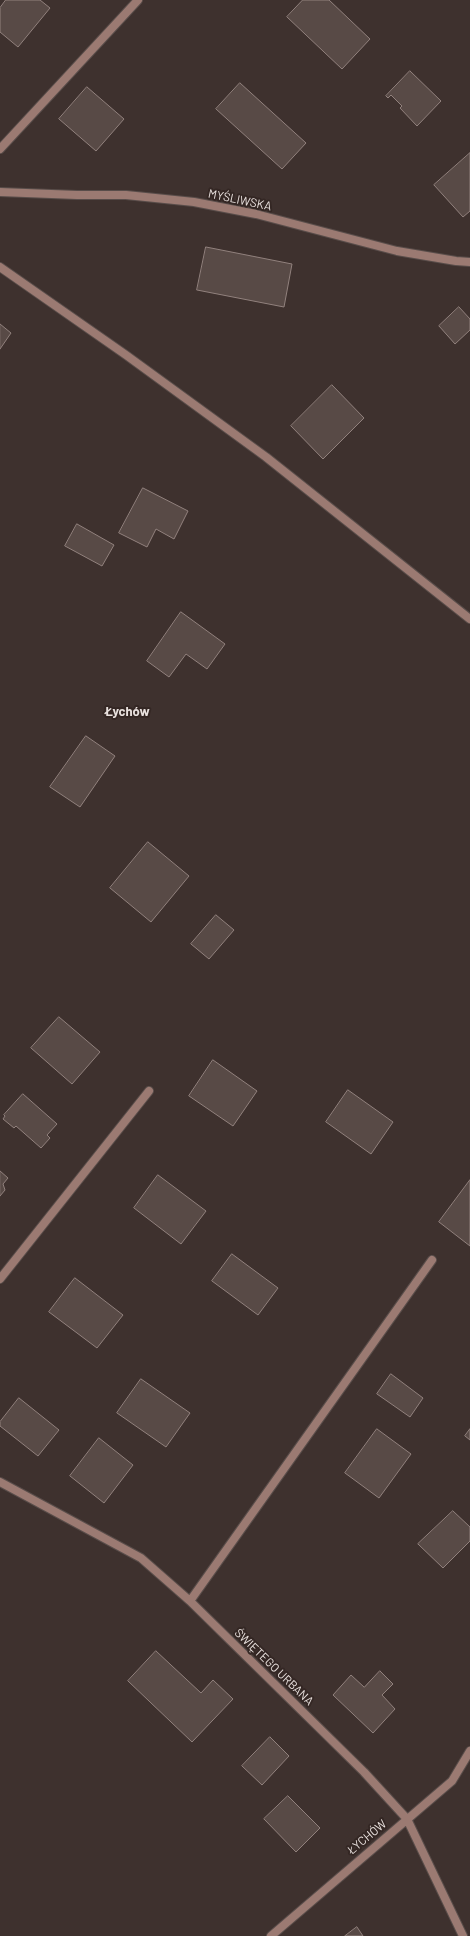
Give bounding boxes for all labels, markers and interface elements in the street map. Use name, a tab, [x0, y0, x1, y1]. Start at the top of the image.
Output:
street label: MYŚLIWSKA	[207, 186, 273, 214]
district label: Łychów	[104, 704, 150, 720]
street label: ŚWIĘTEGO URBANA	[232, 1626, 316, 1708]
street label: ŁYCHÓW	[345, 1817, 389, 1857]

